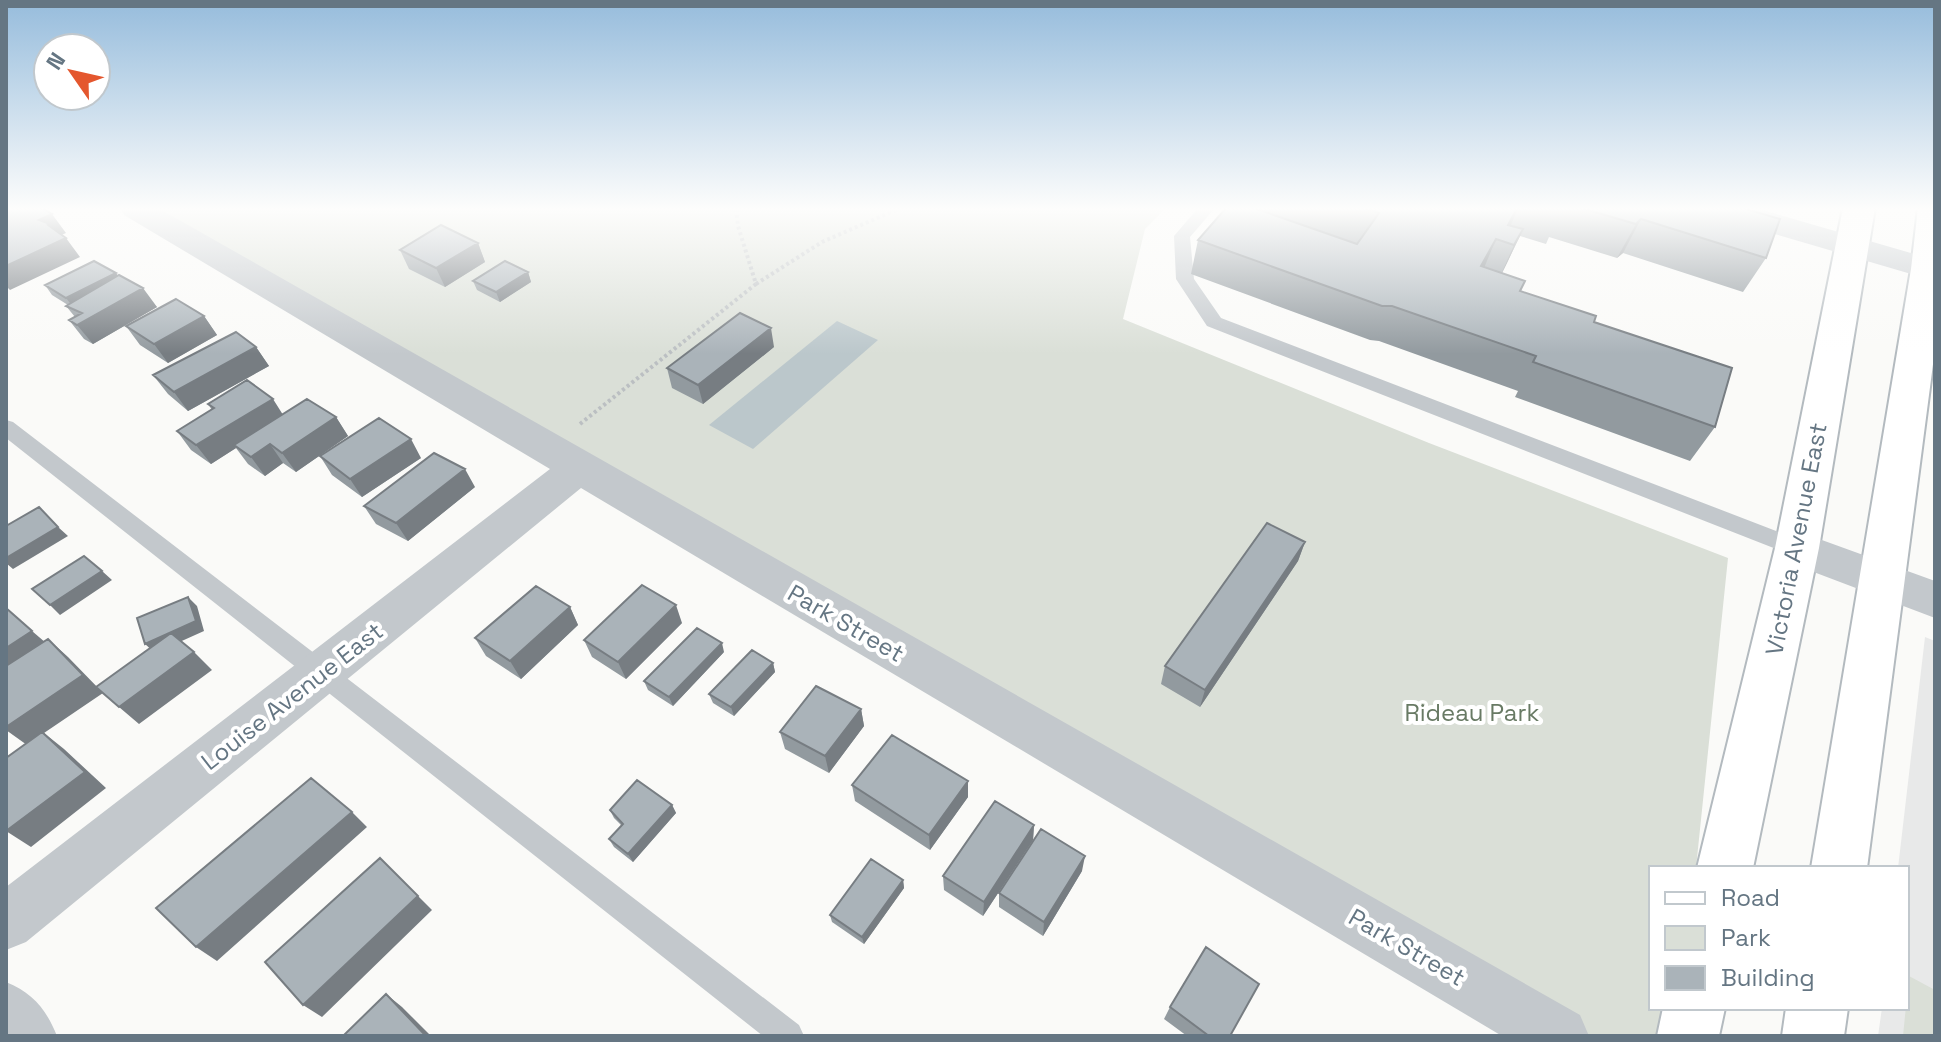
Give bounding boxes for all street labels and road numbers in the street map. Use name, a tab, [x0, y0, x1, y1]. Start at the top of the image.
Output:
street label: Victoria Avenue East	[1758, 420, 1834, 658]
street label: Park Street	[782, 577, 910, 669]
street label: Louise Avenue East	[195, 615, 389, 777]
street label: Park Street	[1343, 901, 1471, 993]

